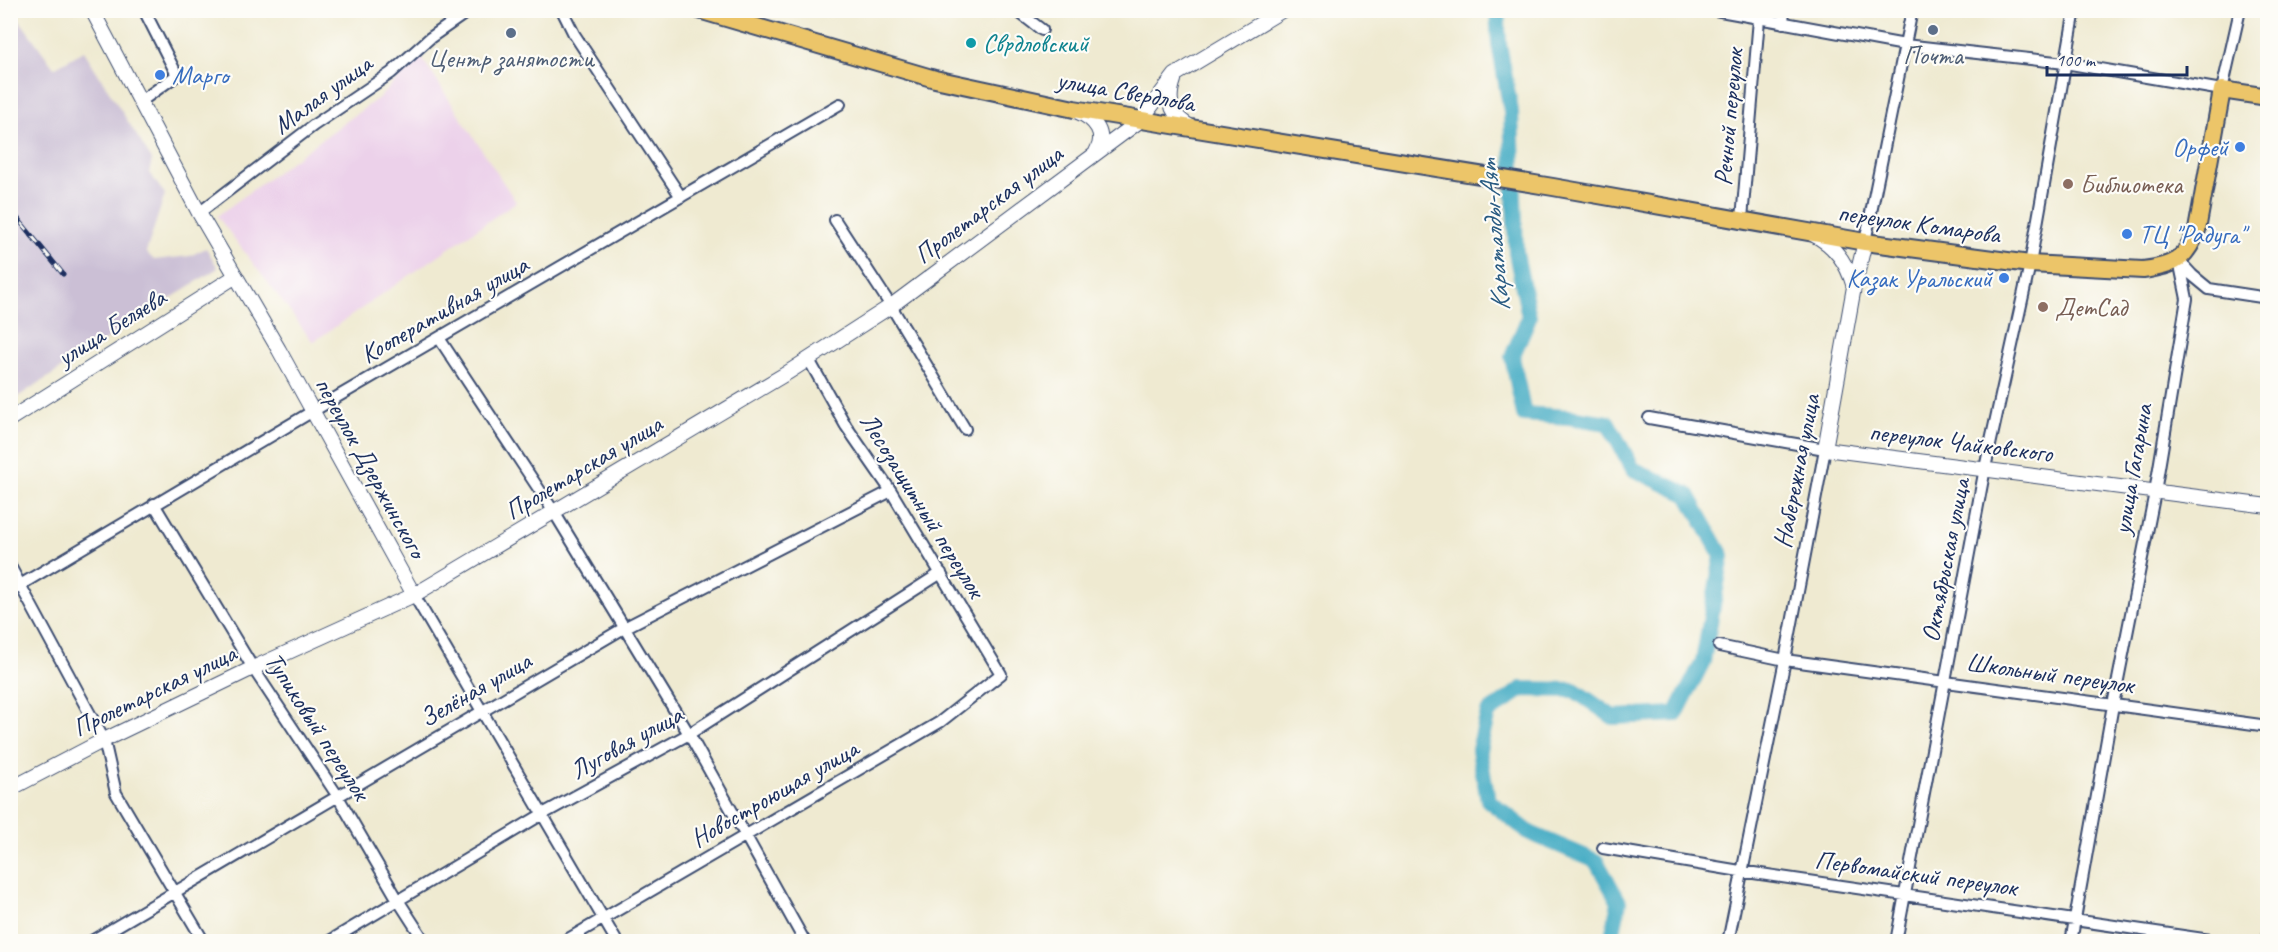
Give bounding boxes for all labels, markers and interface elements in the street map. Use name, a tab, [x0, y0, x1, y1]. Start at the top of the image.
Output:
marker: Почта	[1926, 23, 1940, 37]
marker: Центр занятости	[504, 26, 518, 40]
place label: Сврдловский	[983, 27, 1091, 60]
marker: Сврдловский	[964, 36, 978, 50]
place label: Почта	[1903, 39, 1964, 72]
scale bar	[2047, 39, 2186, 77]
place label: Центр занятости	[428, 42, 595, 76]
street label: Речной переулок	[1706, 45, 1751, 187]
street label: Малая улица	[266, 46, 380, 141]
text: 100 m	[2056, 49, 2097, 71]
place label: Марго	[172, 59, 231, 92]
street label: улица Свердлова	[1052, 63, 1200, 120]
marker: Марго	[153, 68, 167, 82]
place label: Орфей	[2172, 131, 2230, 164]
street label: Пролетарская улица	[907, 137, 1070, 271]
marker: Орфей	[2233, 140, 2247, 154]
water label: Караталды-Аят	[1470, 156, 1518, 313]
place label: Библиотека	[2080, 168, 2184, 201]
marker: Библиотека	[2061, 177, 2075, 191]
street label: переулок Комарова	[1836, 196, 2004, 251]
place label: ТЦ "Радуга"	[2139, 218, 2250, 251]
marker: ТЦ "Радуга"	[2120, 227, 2134, 241]
street label: Кооперативная улица	[354, 247, 535, 371]
place label: Казак Уральский	[1846, 262, 1994, 296]
marker: Казак Уральский	[1997, 271, 2011, 285]
street label: улица Беляева	[49, 280, 173, 375]
place label: ДетСад	[2055, 291, 2129, 324]
marker: ДетСад	[2036, 300, 2050, 314]
street label: переулок Дзержинского	[307, 371, 435, 566]
street label: Набережная улица	[1765, 390, 1828, 551]
street label: улица Гагарина	[2104, 400, 2160, 539]
street label: Пролетарская улица	[499, 407, 669, 527]
street label: Лесозащитный переулок	[852, 407, 994, 606]
street label: переулок Чайковского	[1867, 415, 2056, 470]
street label: Октябрьская улица	[1913, 473, 1978, 645]
street label: Пролетарская улица	[67, 636, 243, 744]
street label: Зелёная улица	[414, 643, 538, 735]
street label: Школьный переулок	[1964, 645, 2138, 702]
street label: Тупиковый переулок	[257, 646, 379, 809]
street label: Луговая улица	[564, 697, 690, 787]
street label: Новостроющая улица	[684, 731, 866, 855]
street label: Первомайский переулок	[1813, 843, 2021, 904]

